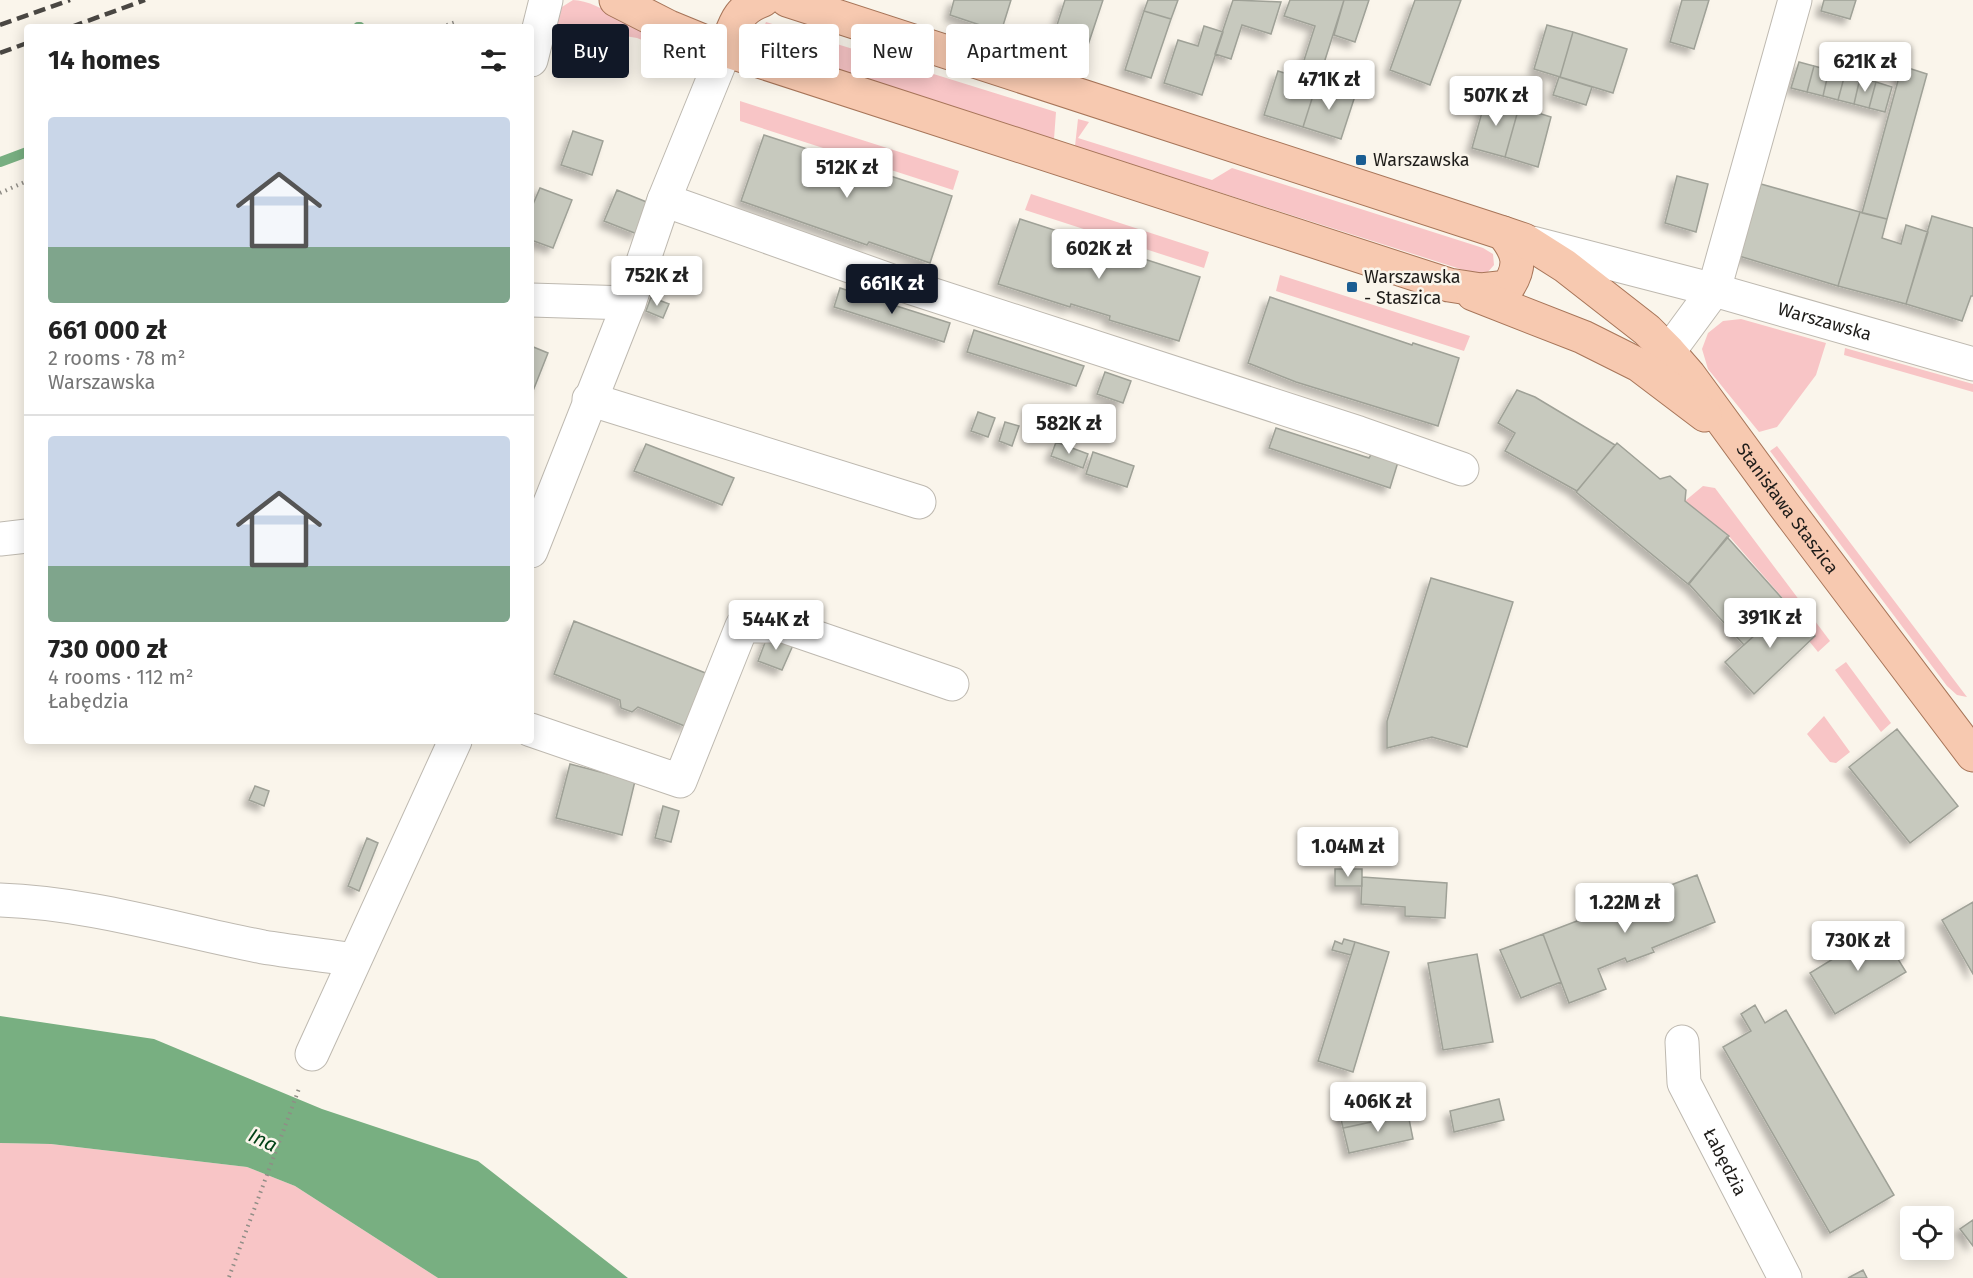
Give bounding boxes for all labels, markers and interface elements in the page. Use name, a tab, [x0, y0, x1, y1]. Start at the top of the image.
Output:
chip: Buy	[552, 24, 629, 78]
chip: Rent	[641, 24, 727, 78]
chip: Filters	[739, 24, 839, 78]
chip: New	[851, 24, 934, 78]
chip: Apartment	[946, 24, 1089, 78]
pin: 621K zł	[1810, 42, 1920, 93]
icon: filters	[477, 44, 510, 77]
text: 14 homes	[48, 45, 160, 76]
text: 621K zł	[1833, 49, 1897, 73]
pin: 471K zł	[1274, 60, 1384, 111]
text: 471K zł	[1298, 67, 1360, 91]
pin: 507K zł	[1441, 76, 1551, 127]
text: 507K zł	[1464, 83, 1528, 107]
pin: 512K zł	[792, 148, 902, 199]
place label: Warszawska	[1373, 149, 1470, 171]
marker: Warszawska	[1354, 153, 1368, 167]
text: 512K zł	[816, 155, 878, 179]
icon: home	[225, 156, 333, 264]
pin: 602K zł	[1044, 229, 1154, 280]
text: 602K zł	[1066, 236, 1132, 260]
pin: 752K zł	[602, 256, 712, 307]
text: 752K zł	[625, 263, 689, 287]
pin: 661K zł	[837, 264, 947, 315]
place label: Warszawska - Staszica	[1364, 266, 1461, 309]
text: 661K zł	[860, 271, 924, 295]
marker: Warszawska - Staszica	[1345, 280, 1359, 294]
street label: Warszawska	[1775, 298, 1874, 345]
text: 661 000 zł	[48, 315, 167, 346]
text: 2 rooms · 78 m²	[48, 346, 185, 370]
text: Warszawska	[48, 370, 155, 394]
pin: 582K zł	[1014, 404, 1124, 455]
text: 582K zł	[1036, 411, 1102, 435]
street label: Stanisława Staszica	[1731, 439, 1843, 578]
icon: home	[225, 475, 333, 583]
pin: 391K zł	[1715, 598, 1825, 649]
pin: 544K zł	[721, 600, 831, 651]
text: 391K zł	[1738, 605, 1802, 629]
text: 544K zł	[743, 607, 809, 631]
text: 730 000 zł	[48, 634, 168, 665]
text: 4 rooms · 112 m²	[48, 665, 194, 689]
text: Łabędzia	[48, 689, 129, 713]
pin: 1.04M zł	[1286, 827, 1410, 878]
text: 1.04M zł	[1311, 834, 1385, 858]
pin: 1.22M zł	[1563, 883, 1687, 934]
text: 1.22M zł	[1589, 890, 1661, 914]
pin: 730K zł	[1803, 921, 1913, 972]
text: 730K zł	[1826, 928, 1890, 952]
pin: 406K zł	[1323, 1082, 1433, 1133]
text: 406K zł	[1344, 1089, 1412, 1113]
water label: Ina	[245, 1123, 281, 1157]
street label: Łabędzia	[1698, 1125, 1751, 1199]
map controls	[1900, 1206, 1954, 1260]
button: locate	[1900, 1206, 1954, 1260]

